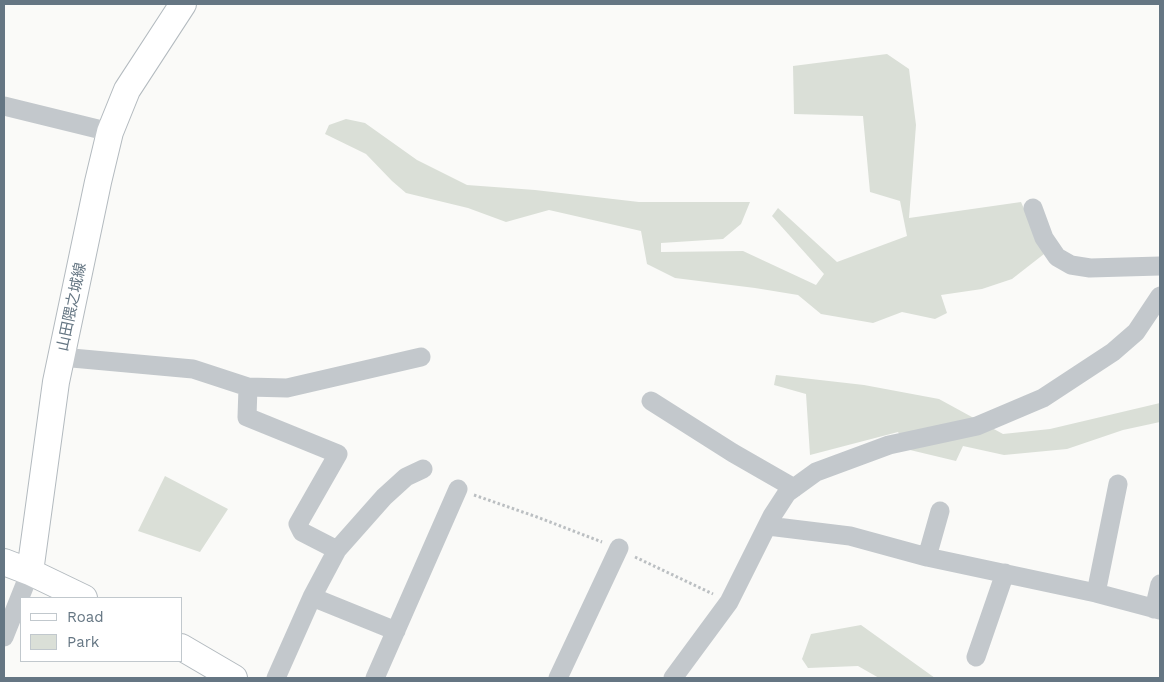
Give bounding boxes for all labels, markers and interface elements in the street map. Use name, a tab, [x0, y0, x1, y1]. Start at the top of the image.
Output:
street label: 山田隈之城線	[54, 261, 90, 353]
legend	[20, 597, 182, 662]
text: Road	[67, 608, 104, 626]
text: Park	[67, 633, 99, 651]

